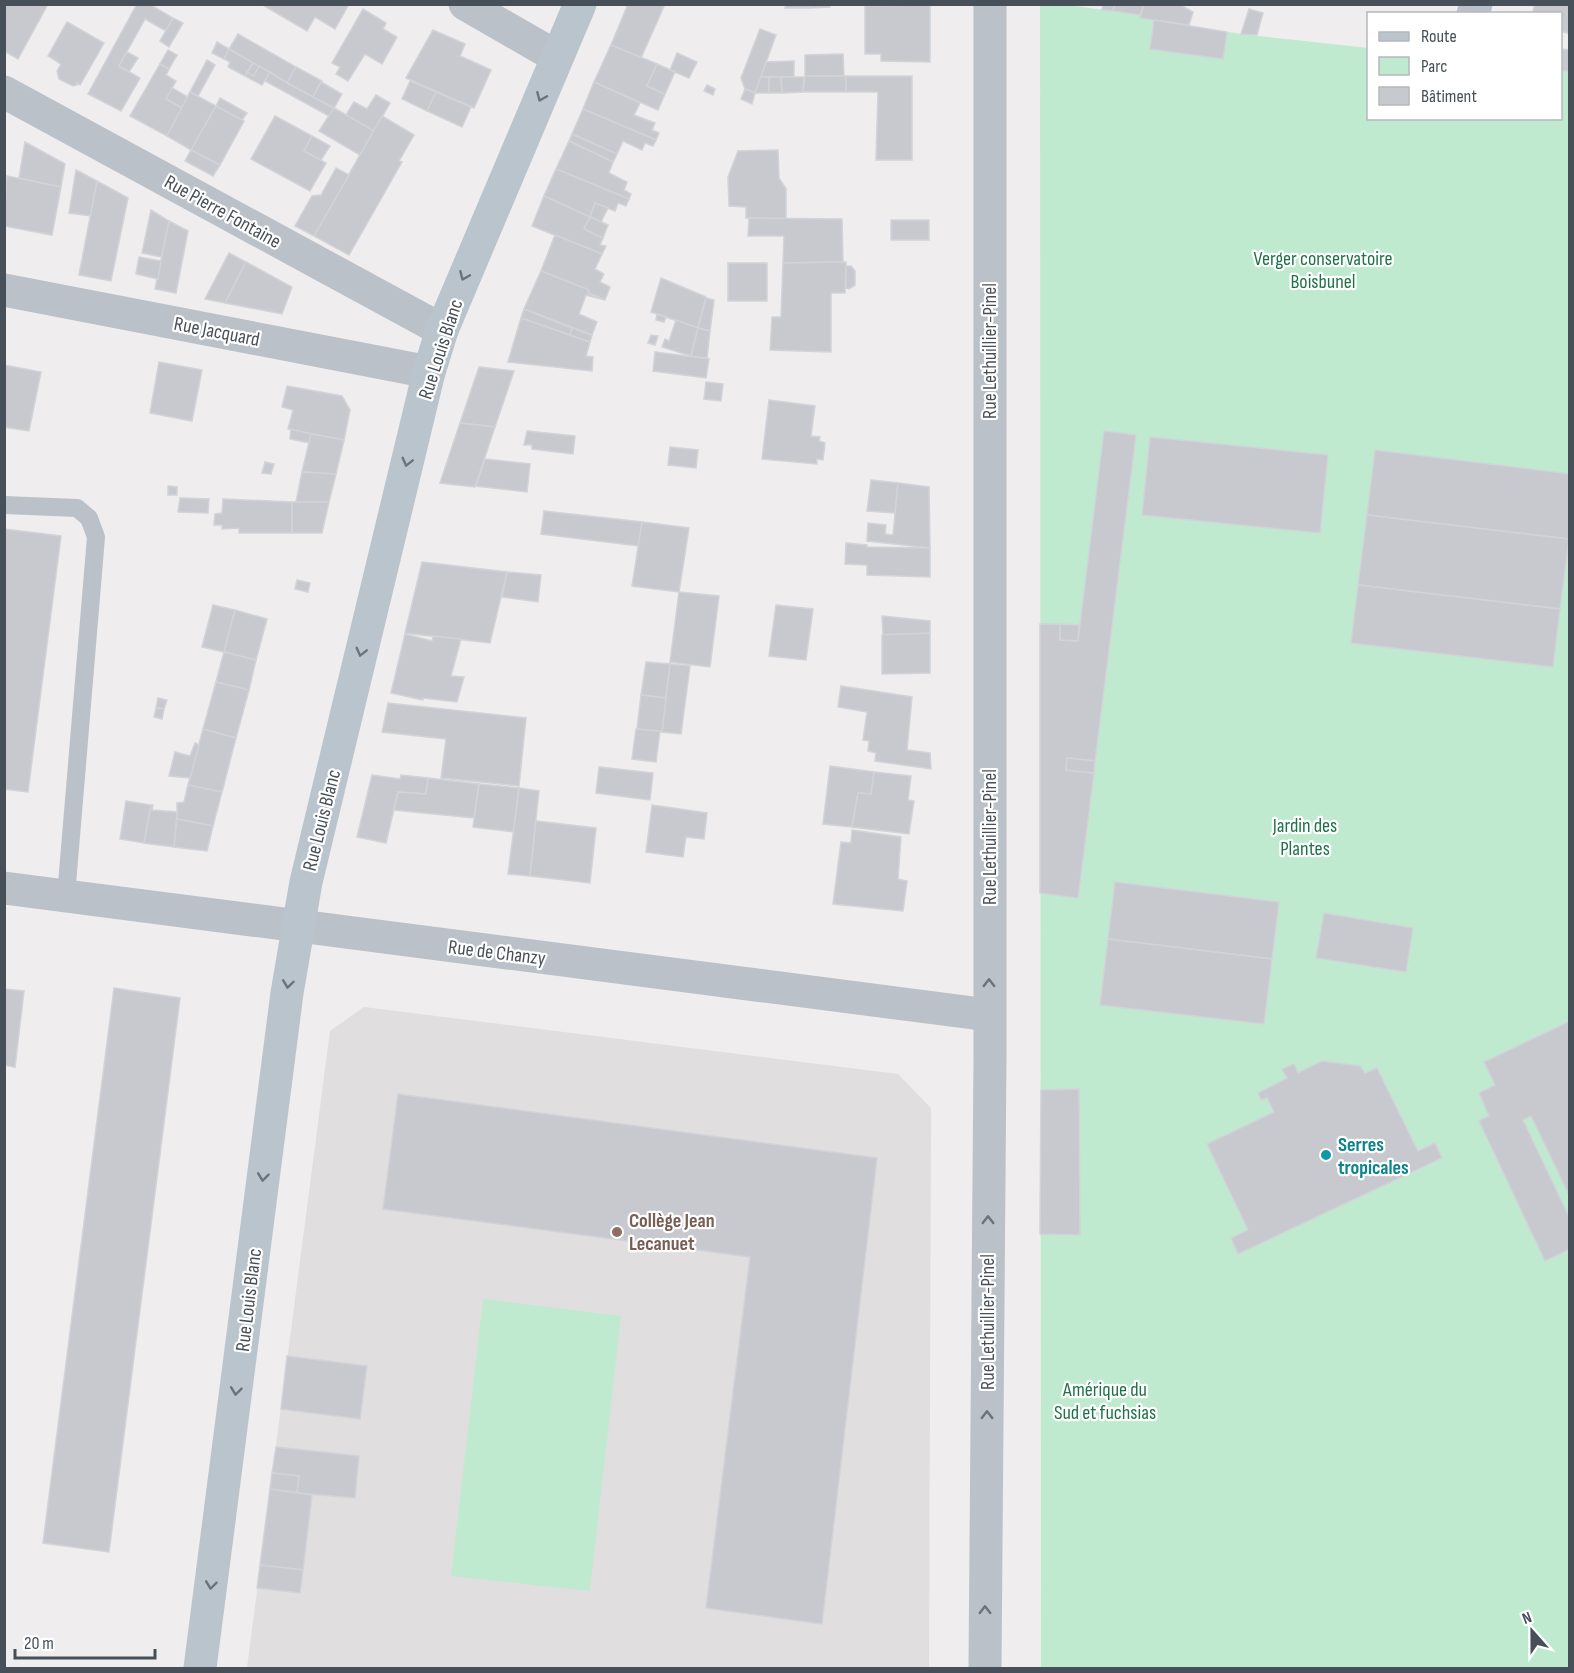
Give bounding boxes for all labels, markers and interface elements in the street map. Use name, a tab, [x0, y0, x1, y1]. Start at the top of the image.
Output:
legend	[1367, 12, 1562, 120]
text: Route	[1421, 26, 1457, 47]
text: Parc	[1421, 56, 1447, 77]
text: Bâtiment	[1421, 86, 1477, 107]
one-way arrow	[536, 91, 548, 102]
street label: Rue Pierre Fontaine	[160, 170, 285, 254]
park label: Verger conservatoire Boisbunel	[1254, 247, 1392, 294]
one-way arrow	[459, 270, 471, 281]
street label: Rue Lethuillier-Pinel	[978, 283, 1002, 419]
street label: Rue Louis Blanc	[414, 296, 468, 402]
street label: Rue Jacquard	[172, 312, 262, 352]
one-way arrow	[402, 457, 415, 467]
one-way arrow	[356, 647, 369, 657]
street label: Rue Louis Blanc	[298, 767, 346, 873]
street label: Rue Lethuillier-Pinel	[978, 769, 1002, 905]
park label: Jardin des Plantes	[1272, 814, 1337, 861]
street label: Rue de Chanzy	[447, 935, 547, 971]
one-way arrow	[283, 979, 295, 988]
one-way arrow	[983, 979, 995, 988]
place label: Serres tropicales	[1338, 1133, 1409, 1180]
marker: Serres tropicales	[1319, 1148, 1333, 1162]
one-way arrow	[258, 1173, 270, 1182]
place label: Collège Jean Lecanuet	[629, 1209, 715, 1256]
one-way arrow	[982, 1216, 994, 1225]
marker: Collège Jean Lecanuet	[610, 1225, 624, 1239]
street label: Rue Louis Blanc	[231, 1247, 267, 1353]
street label: Rue Lethuillier-Pinel	[976, 1254, 1000, 1390]
park label: Amérique du Sud et fuchsias	[1054, 1378, 1156, 1425]
one-way arrow	[230, 1387, 243, 1396]
one-way arrow	[981, 1411, 993, 1420]
one-way arrow	[205, 1580, 218, 1589]
north arrow	[1502, 1601, 1562, 1661]
one-way arrow	[979, 1606, 991, 1615]
text: N	[1520, 1608, 1535, 1629]
scale bar	[15, 1622, 154, 1660]
text: 20 m	[24, 1633, 54, 1654]

